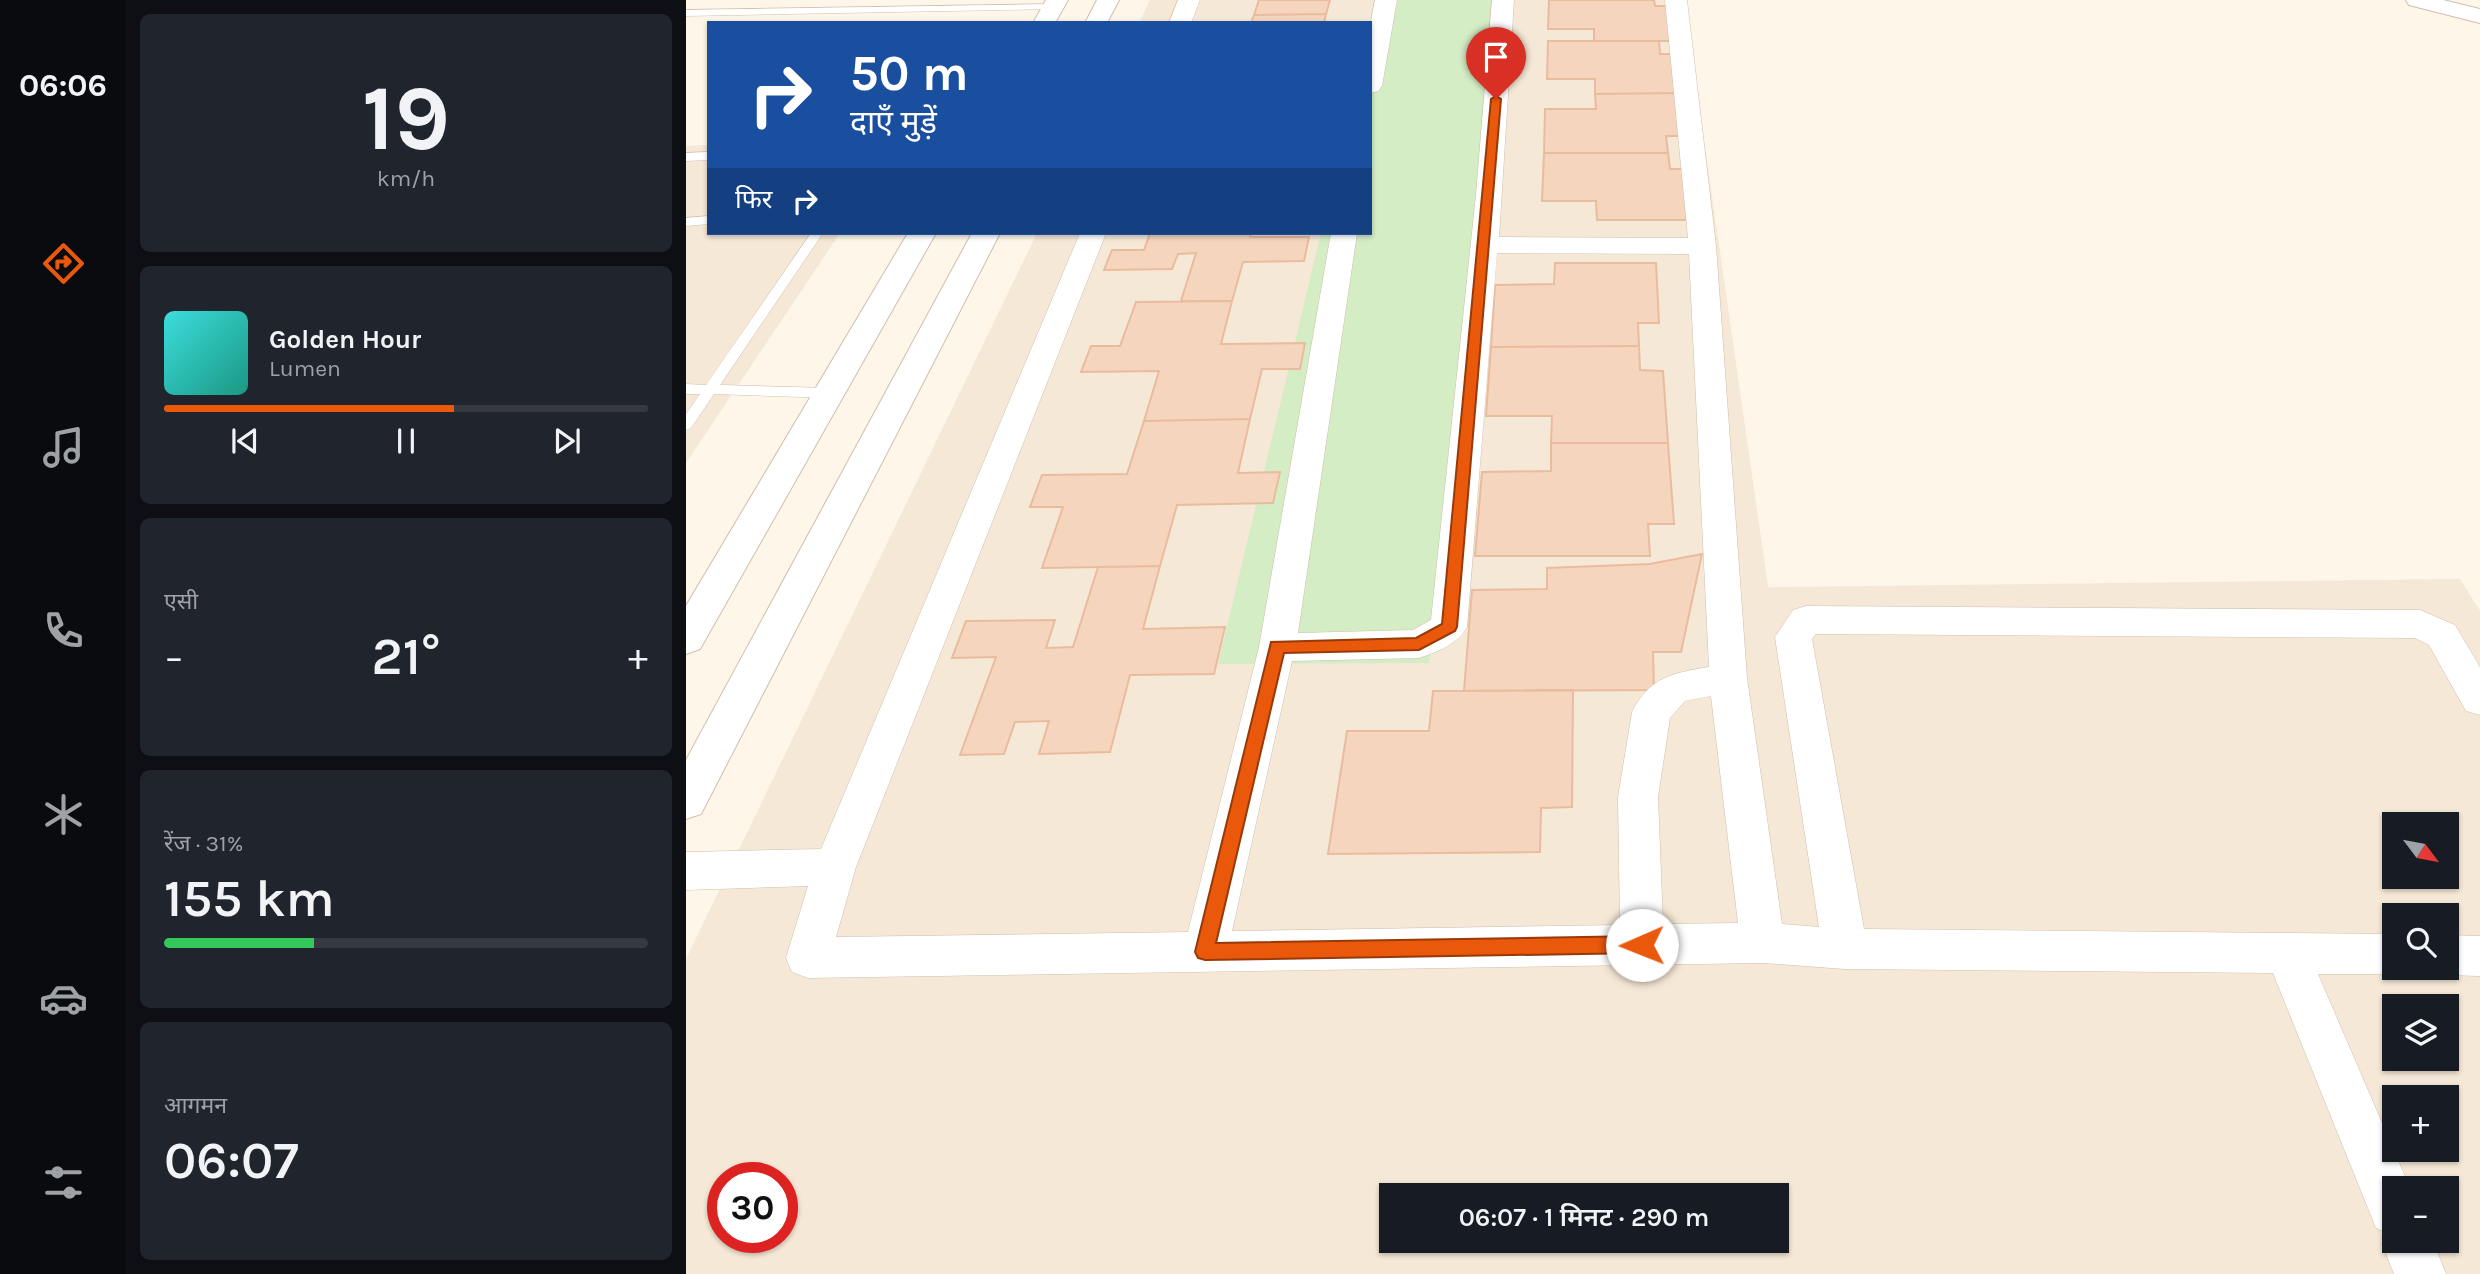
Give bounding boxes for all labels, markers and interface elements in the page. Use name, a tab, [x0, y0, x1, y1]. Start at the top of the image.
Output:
pin	[1466, 27, 1526, 99]
icon: arrive	[1477, 38, 1515, 76]
text: 50 m	[850, 45, 968, 102]
icon: right	[735, 49, 826, 140]
text: 19	[362, 66, 450, 172]
text: 06:06	[19, 67, 107, 104]
text: दाएँ मुड़ें	[850, 104, 937, 141]
text: km/h	[377, 165, 435, 192]
icon: right	[786, 182, 824, 220]
text: फिर	[735, 184, 772, 215]
icon: directions	[39, 239, 88, 288]
text: Golden Hour	[269, 324, 421, 355]
text: Lumen	[269, 355, 341, 382]
icon: previous	[226, 422, 264, 460]
icon: pause	[387, 422, 425, 460]
icon: next	[548, 422, 586, 460]
icon: music	[39, 423, 88, 472]
text: एसी	[164, 588, 198, 615]
icon: phone	[39, 606, 88, 655]
text: 21°	[372, 626, 440, 687]
text: −	[164, 635, 184, 680]
text: +	[628, 635, 648, 680]
icon: climate	[39, 790, 88, 839]
north arrow	[2382, 812, 2459, 889]
map controls	[2382, 812, 2459, 1253]
text: रेंज · 31%	[164, 830, 243, 857]
text: 155 km	[164, 868, 335, 929]
button: search	[2382, 903, 2459, 980]
position arrow	[1605, 908, 1679, 982]
icon: car	[39, 974, 88, 1023]
button: layers	[2382, 994, 2459, 1071]
button: +	[2382, 1085, 2459, 1162]
text: आगमन	[164, 1092, 227, 1119]
text: 06:07	[164, 1130, 299, 1191]
icon: filters	[39, 1158, 88, 1207]
speed limit sign: 30	[707, 1162, 798, 1253]
button: −	[2382, 1176, 2459, 1253]
text: 06:07 · 1 मिनट · 290 m	[1459, 1202, 1709, 1233]

